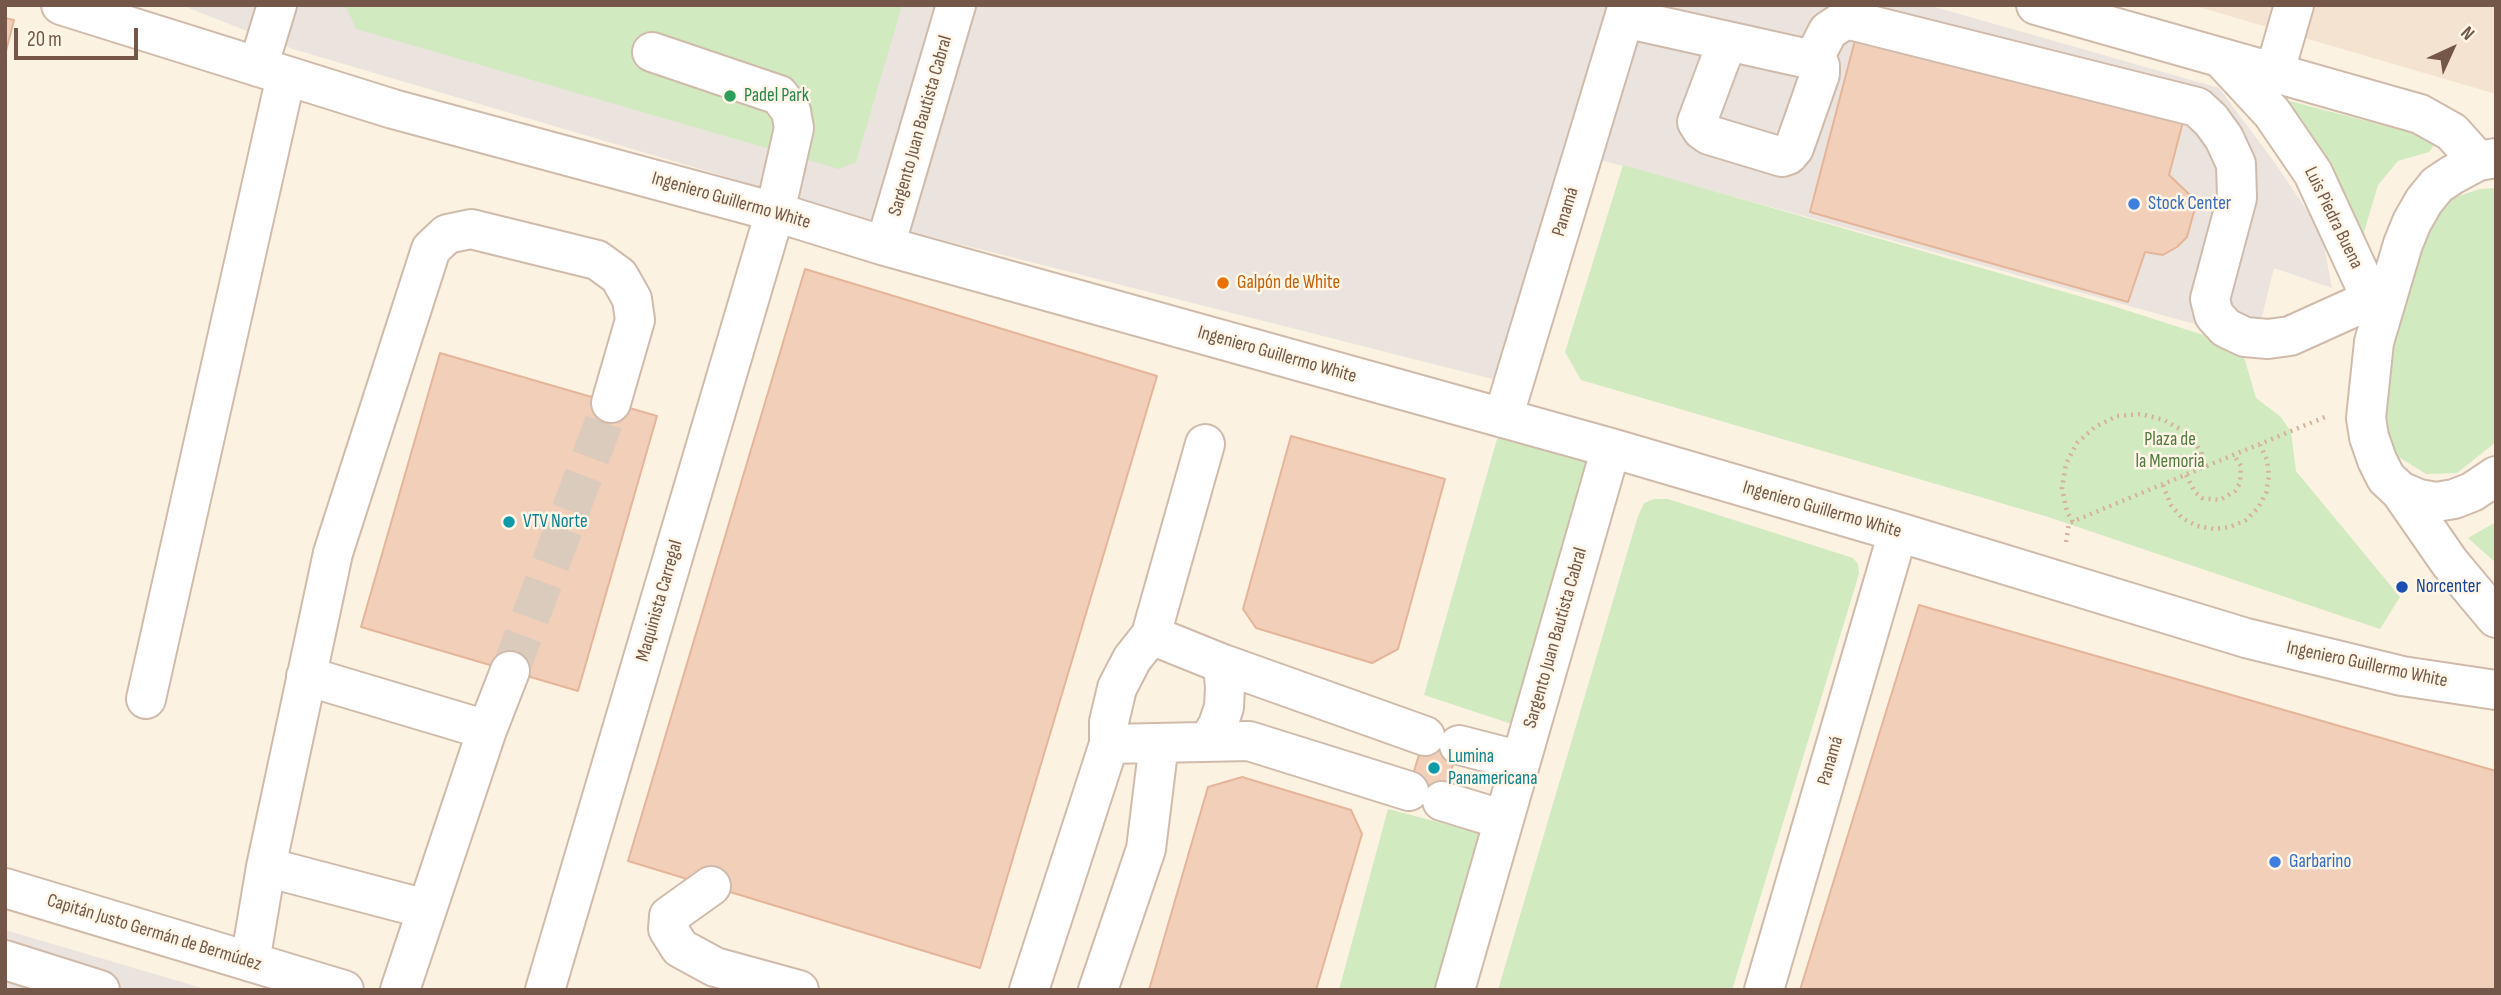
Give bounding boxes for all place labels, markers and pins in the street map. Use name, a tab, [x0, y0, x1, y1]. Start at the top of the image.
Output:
place label: Padel Park	[744, 85, 809, 107]
marker: Padel Park	[722, 88, 738, 104]
place label: Stock Center	[2148, 193, 2231, 215]
marker: Stock Center	[2126, 196, 2142, 212]
place label: Galpón de White	[1237, 272, 1340, 294]
marker: Galpón de White	[1215, 275, 1231, 291]
place label: VTV Norte	[523, 511, 588, 533]
marker: VTV Norte	[501, 514, 517, 530]
place label: Norcenter	[2416, 576, 2481, 598]
marker: Norcenter	[2394, 579, 2410, 595]
place label: Lumina Panamericana	[1448, 746, 1537, 790]
marker: Lumina Panamericana	[1426, 760, 1442, 776]
place label: Garbarino	[2289, 851, 2351, 873]
marker: Garbarino	[2267, 854, 2283, 870]

